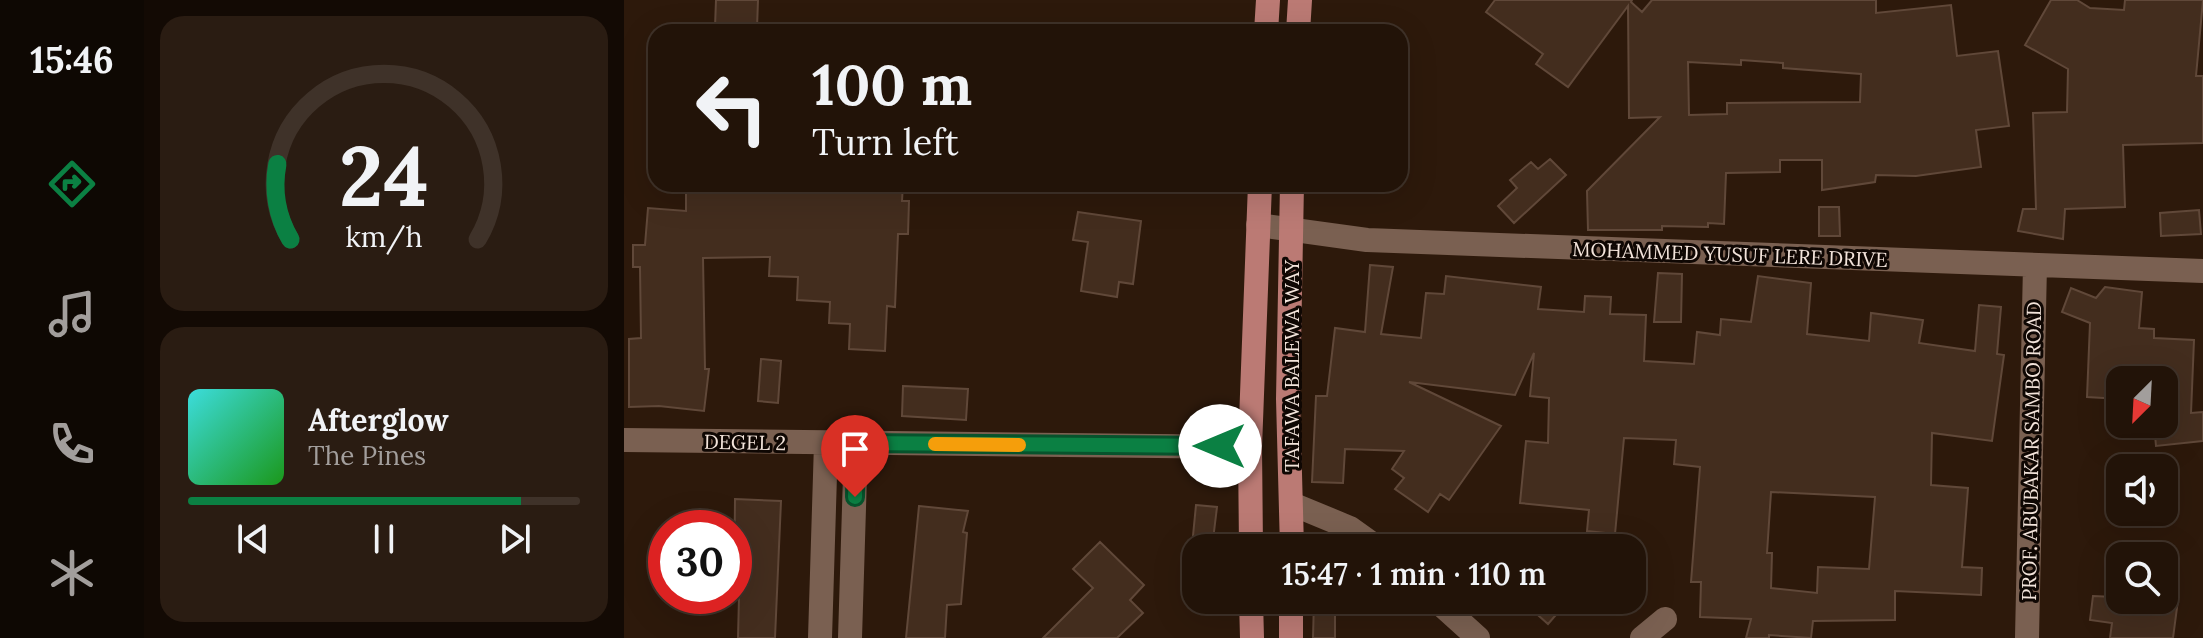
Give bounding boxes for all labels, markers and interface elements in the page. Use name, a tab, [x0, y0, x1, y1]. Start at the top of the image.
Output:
text: 15:46	[30, 37, 114, 83]
text: 100 m	[812, 49, 972, 120]
icon: left	[680, 56, 784, 160]
text: Turn left	[812, 119, 959, 165]
text: 24	[339, 121, 429, 228]
icon: directions	[44, 156, 100, 212]
text: km/h	[345, 218, 423, 255]
street label: MOHAMMED YUSUF LERE DRIVE	[1572, 236, 1888, 272]
street label: TAFAWA BALEWA WAY	[1279, 260, 1304, 472]
icon: music	[44, 286, 100, 342]
street label: PROF. ABUBAKAR SAMBO ROAD	[2016, 301, 2046, 601]
north arrow	[2106, 366, 2178, 438]
map controls	[2106, 366, 2178, 614]
text: Afterglow	[308, 401, 449, 439]
position arrow	[1178, 404, 1262, 488]
pin	[821, 415, 889, 497]
icon: phone	[44, 416, 100, 472]
icon: arrive	[833, 427, 877, 471]
street label: DEGEL 2	[704, 429, 786, 455]
text: The Pines	[308, 439, 426, 472]
button: sound	[2106, 454, 2178, 526]
speed limit sign: 30	[648, 510, 752, 614]
icon: previous	[231, 517, 275, 561]
icon: pause	[362, 517, 406, 561]
icon: next	[493, 517, 537, 561]
button: search	[2106, 542, 2178, 614]
icon: climate	[44, 545, 100, 601]
text: 15:47 · 1 min · 110 m	[1282, 555, 1546, 593]

